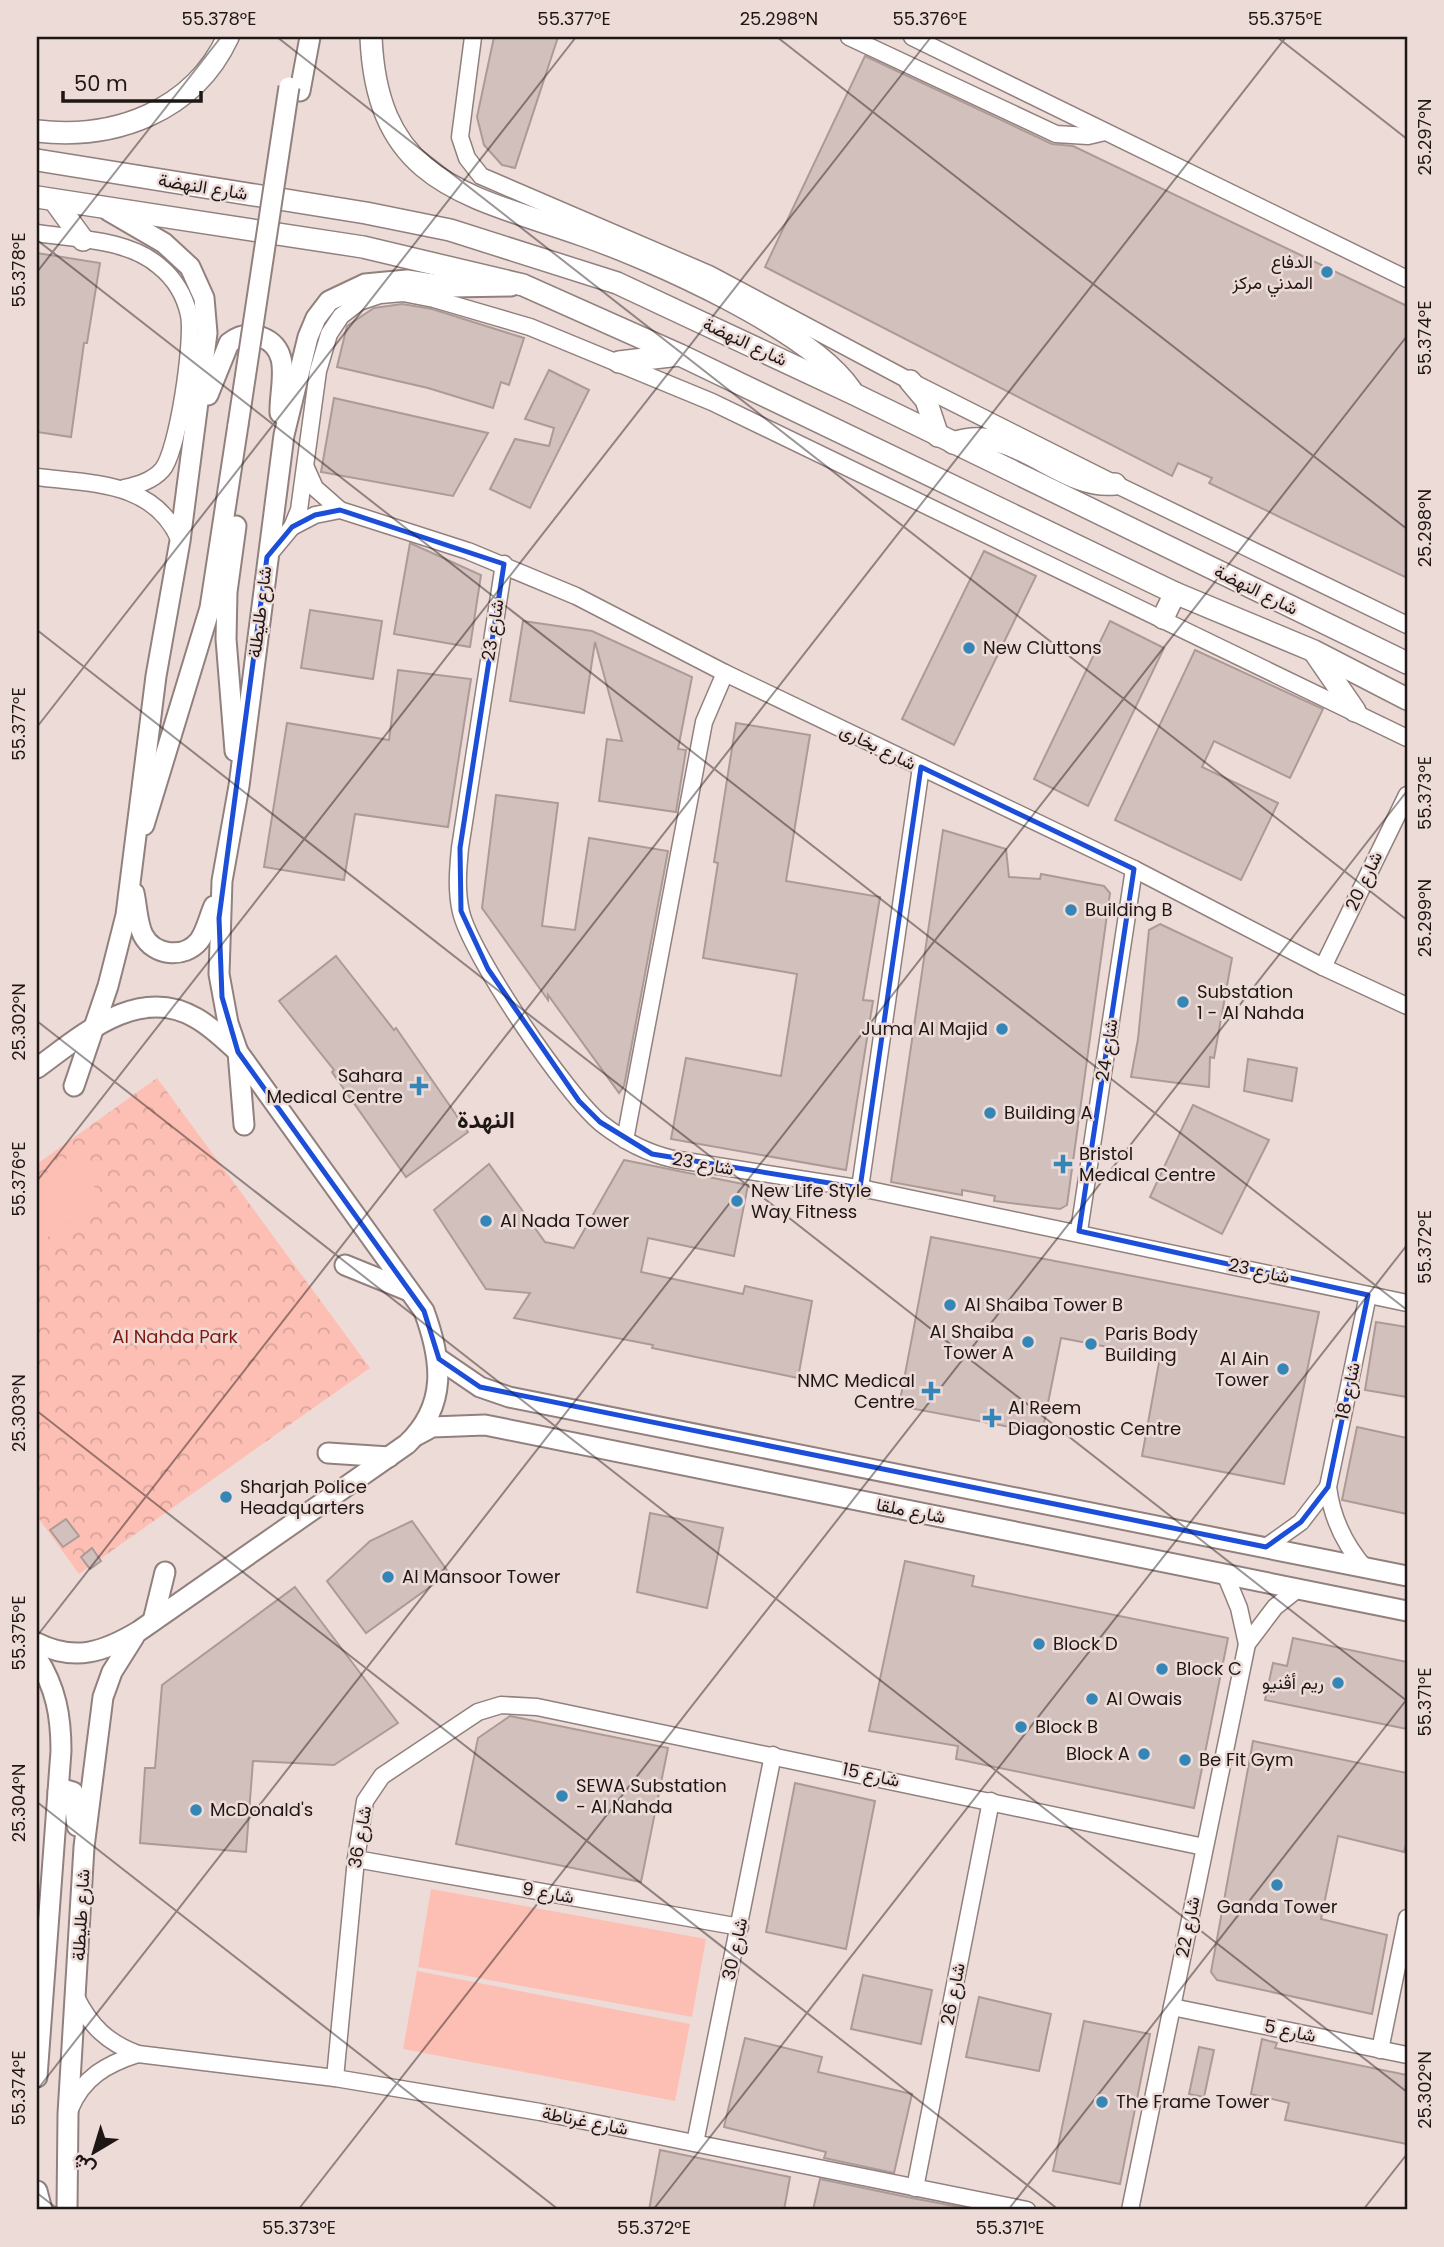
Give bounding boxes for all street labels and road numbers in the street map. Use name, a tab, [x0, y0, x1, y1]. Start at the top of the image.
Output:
street label: شارع النهضة	[157, 167, 250, 206]
street label: شارع النهضة	[699, 311, 791, 372]
street label: شارع النهضة	[1210, 559, 1302, 621]
street label: شارع طليطلة	[241, 565, 278, 659]
street label: شارع 23	[475, 597, 510, 662]
street label: شارع بخارى	[836, 717, 921, 776]
street label: شارع 20	[1339, 847, 1388, 914]
street label: شارع 24	[1089, 1017, 1124, 1083]
street label: شارع 23	[670, 1146, 736, 1181]
street label: شارع 23	[1226, 1252, 1292, 1289]
street label: شارع 18	[1329, 1360, 1366, 1422]
street label: شارع ملقا	[874, 1492, 948, 1529]
street label: شارع 15	[840, 1756, 902, 1793]
street label: شارع 36	[342, 1804, 377, 1870]
street label: شارع طليطلة	[66, 1868, 95, 1962]
street label: شارع 9	[520, 1876, 576, 1909]
street label: شارع 22	[1169, 1894, 1206, 1960]
street label: شارع 30	[716, 1916, 753, 1982]
street label: شارع 26	[934, 1961, 971, 2027]
street label: شارع 5	[1262, 2013, 1318, 2048]
street label: شارع غرناطة	[540, 2100, 630, 2141]

